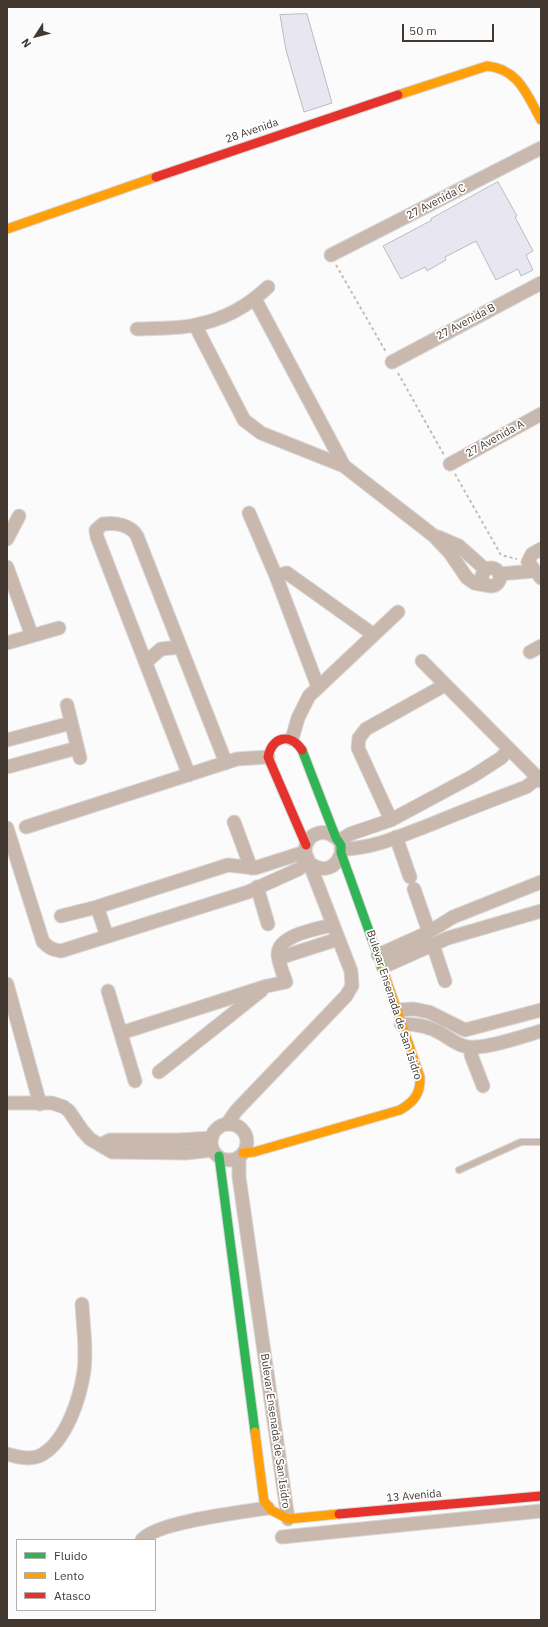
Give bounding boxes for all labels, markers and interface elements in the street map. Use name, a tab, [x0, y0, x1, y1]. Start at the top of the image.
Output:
north arrow	[16, 16, 56, 56]
scale bar	[404, 16, 496, 42]
text: 50 m	[409, 23, 437, 38]
text: N	[18, 36, 34, 50]
street label: 28 Avenida	[224, 116, 280, 146]
street label: 27 Avenida C	[404, 181, 468, 223]
street label: 27 Avenida B	[434, 301, 498, 343]
street label: 27 Avenida A	[463, 417, 527, 461]
street label: Bulevar Ensenada de San Isidro	[364, 929, 424, 1081]
street label: Bulevar Ensenada de San Isidro	[258, 1353, 292, 1509]
street label: 13 Avenida	[386, 1487, 442, 1505]
legend	[16, 1539, 156, 1611]
text: Fluido	[54, 1548, 87, 1563]
text: Lento	[54, 1568, 84, 1583]
text: Atasco	[54, 1588, 91, 1603]

